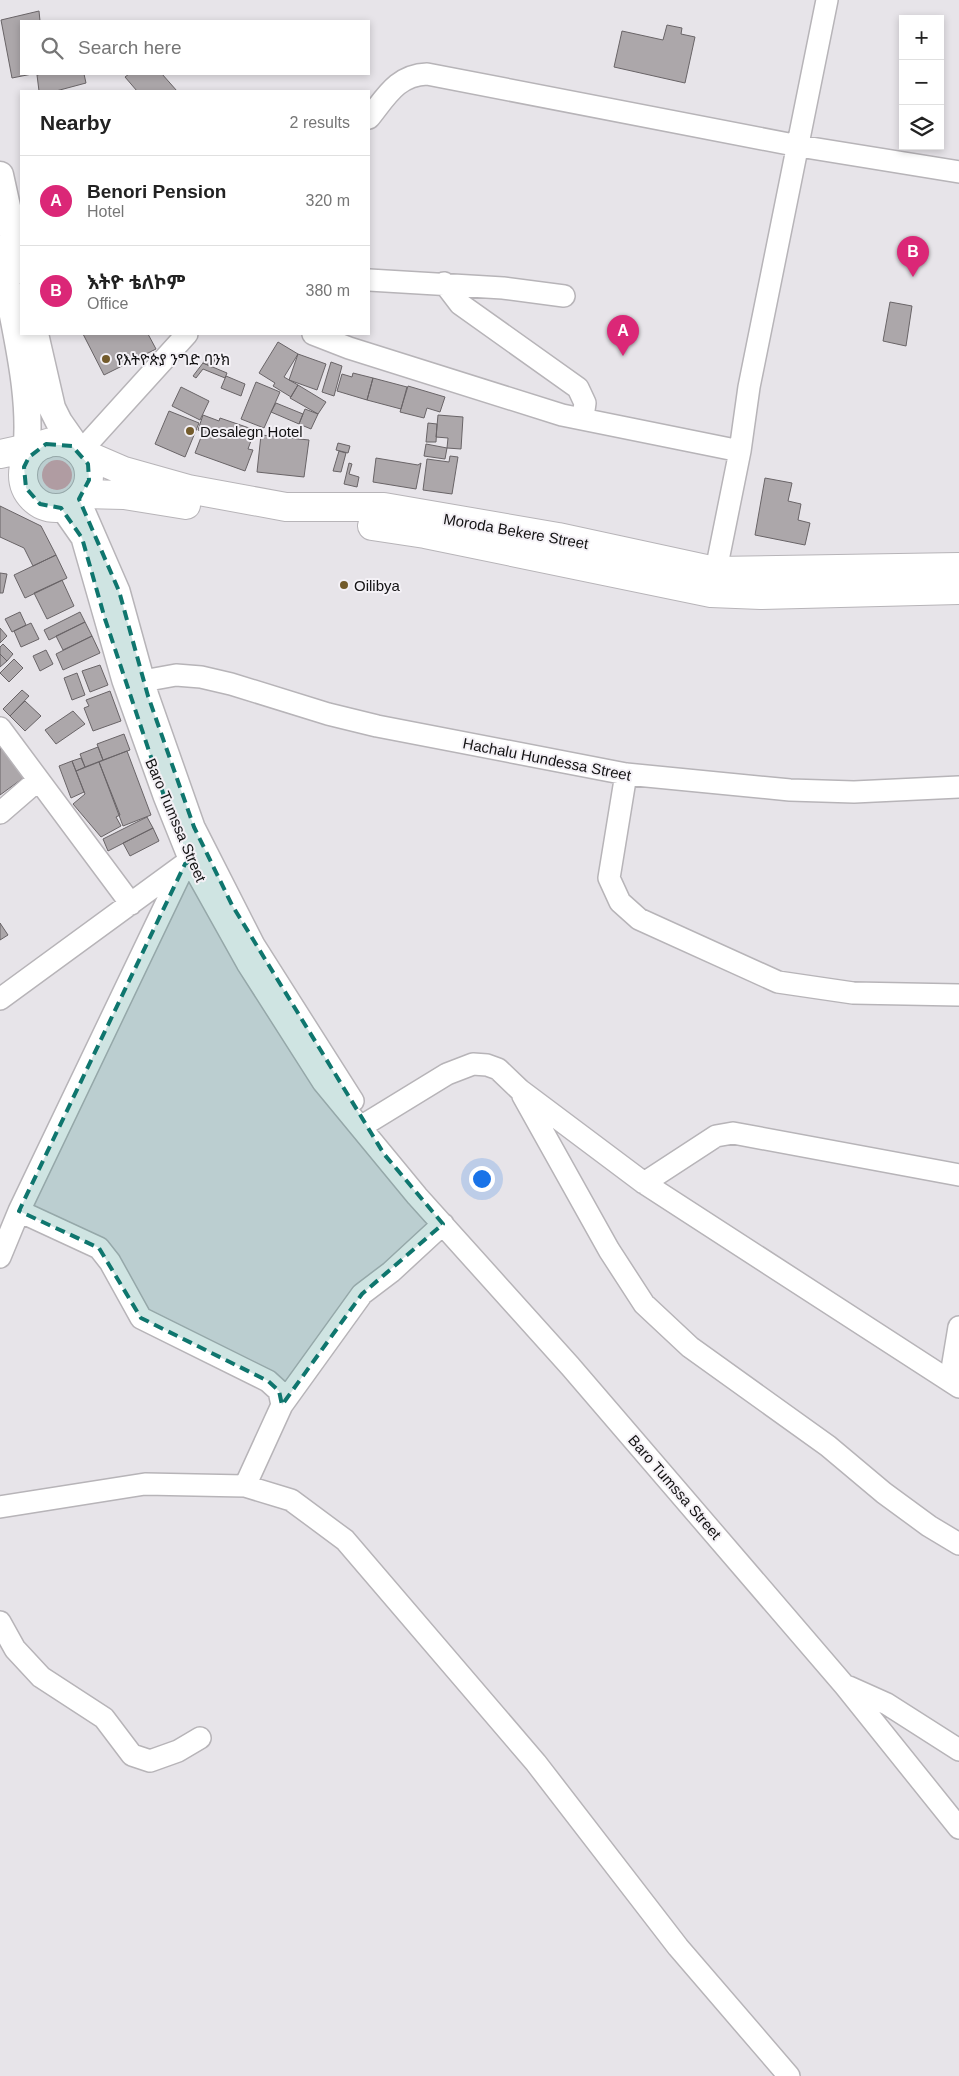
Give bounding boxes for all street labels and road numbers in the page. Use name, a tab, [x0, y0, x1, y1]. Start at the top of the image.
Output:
street label: Moroda Bekere Street	[442, 510, 591, 552]
street label: Hachalu Hundessa Street	[461, 734, 633, 784]
street label: Baro Tumssa Street	[142, 756, 210, 885]
street label: Baro Tumssa Street	[625, 1431, 725, 1543]

